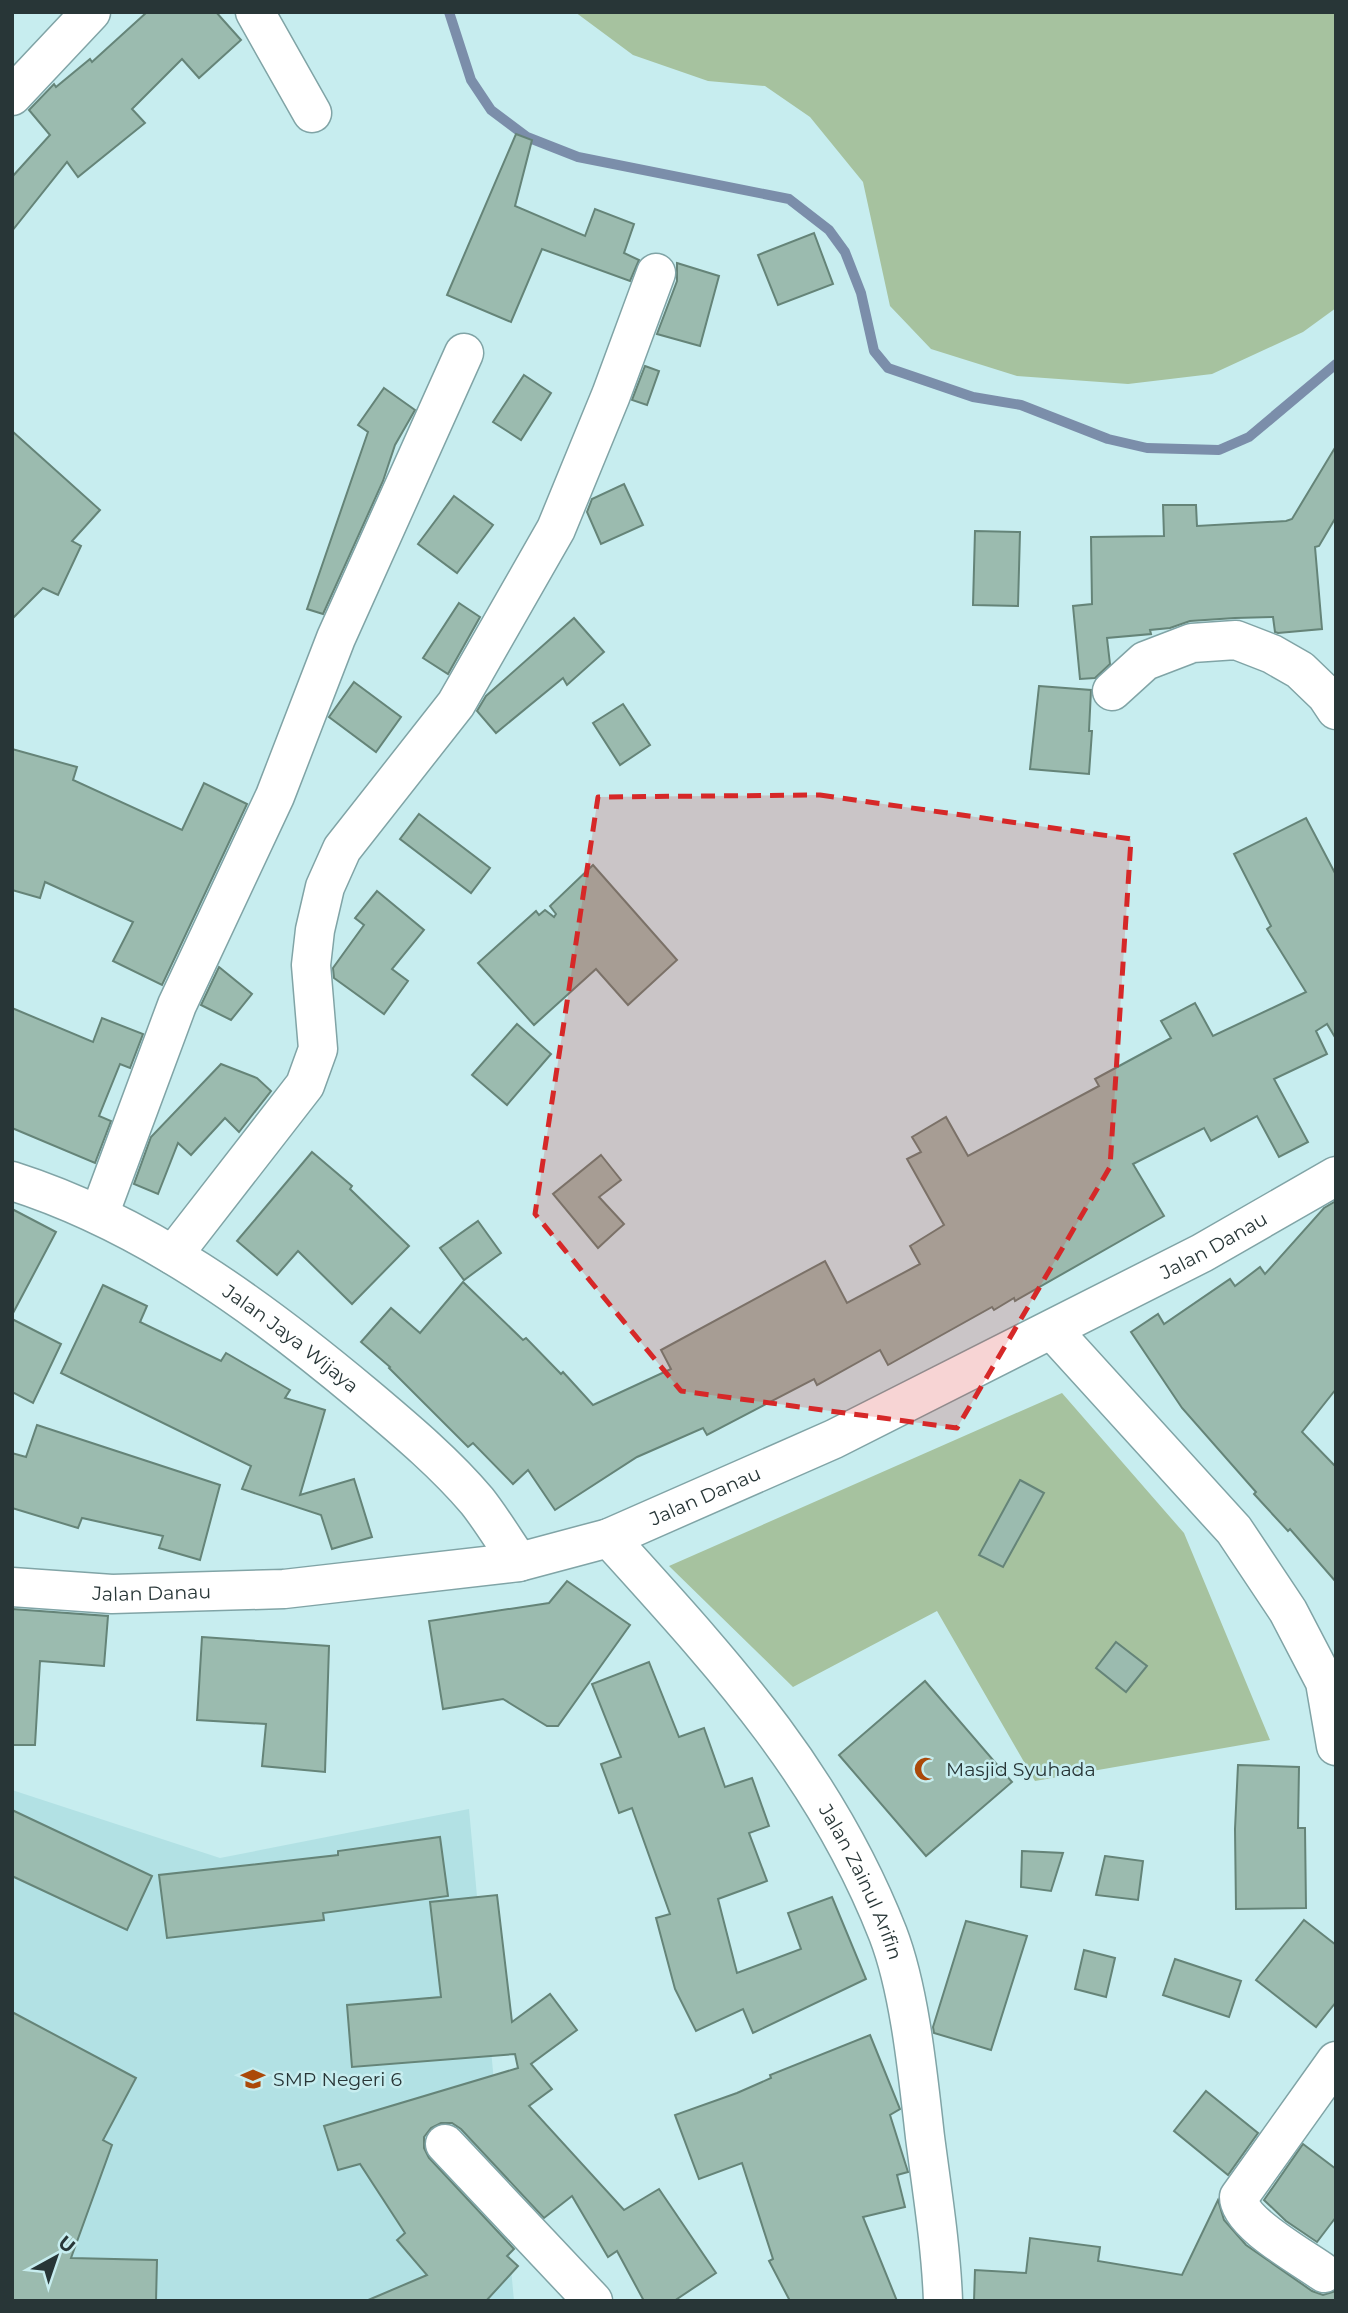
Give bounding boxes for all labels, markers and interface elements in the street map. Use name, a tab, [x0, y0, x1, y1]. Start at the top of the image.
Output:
street label: Jalan Danau	[1156, 1207, 1271, 1285]
street label: Jalan Jaya Wijaya	[218, 1279, 363, 1398]
street label: Jalan Danau	[645, 1462, 764, 1531]
street label: Jalan Danau	[91, 1580, 211, 1606]
mosque icon: Masjid Syuhada	[912, 1755, 940, 1783]
place label: Masjid Syuhada	[946, 1758, 1096, 1781]
street label: Jalan Zainul Arifin	[813, 1799, 907, 1963]
school or university icon: SMP Negeri 6	[239, 2065, 267, 2093]
place label: SMP Negeri 6	[273, 2068, 402, 2091]
north arrow	[21, 2222, 91, 2292]
text: U	[53, 2231, 80, 2258]

